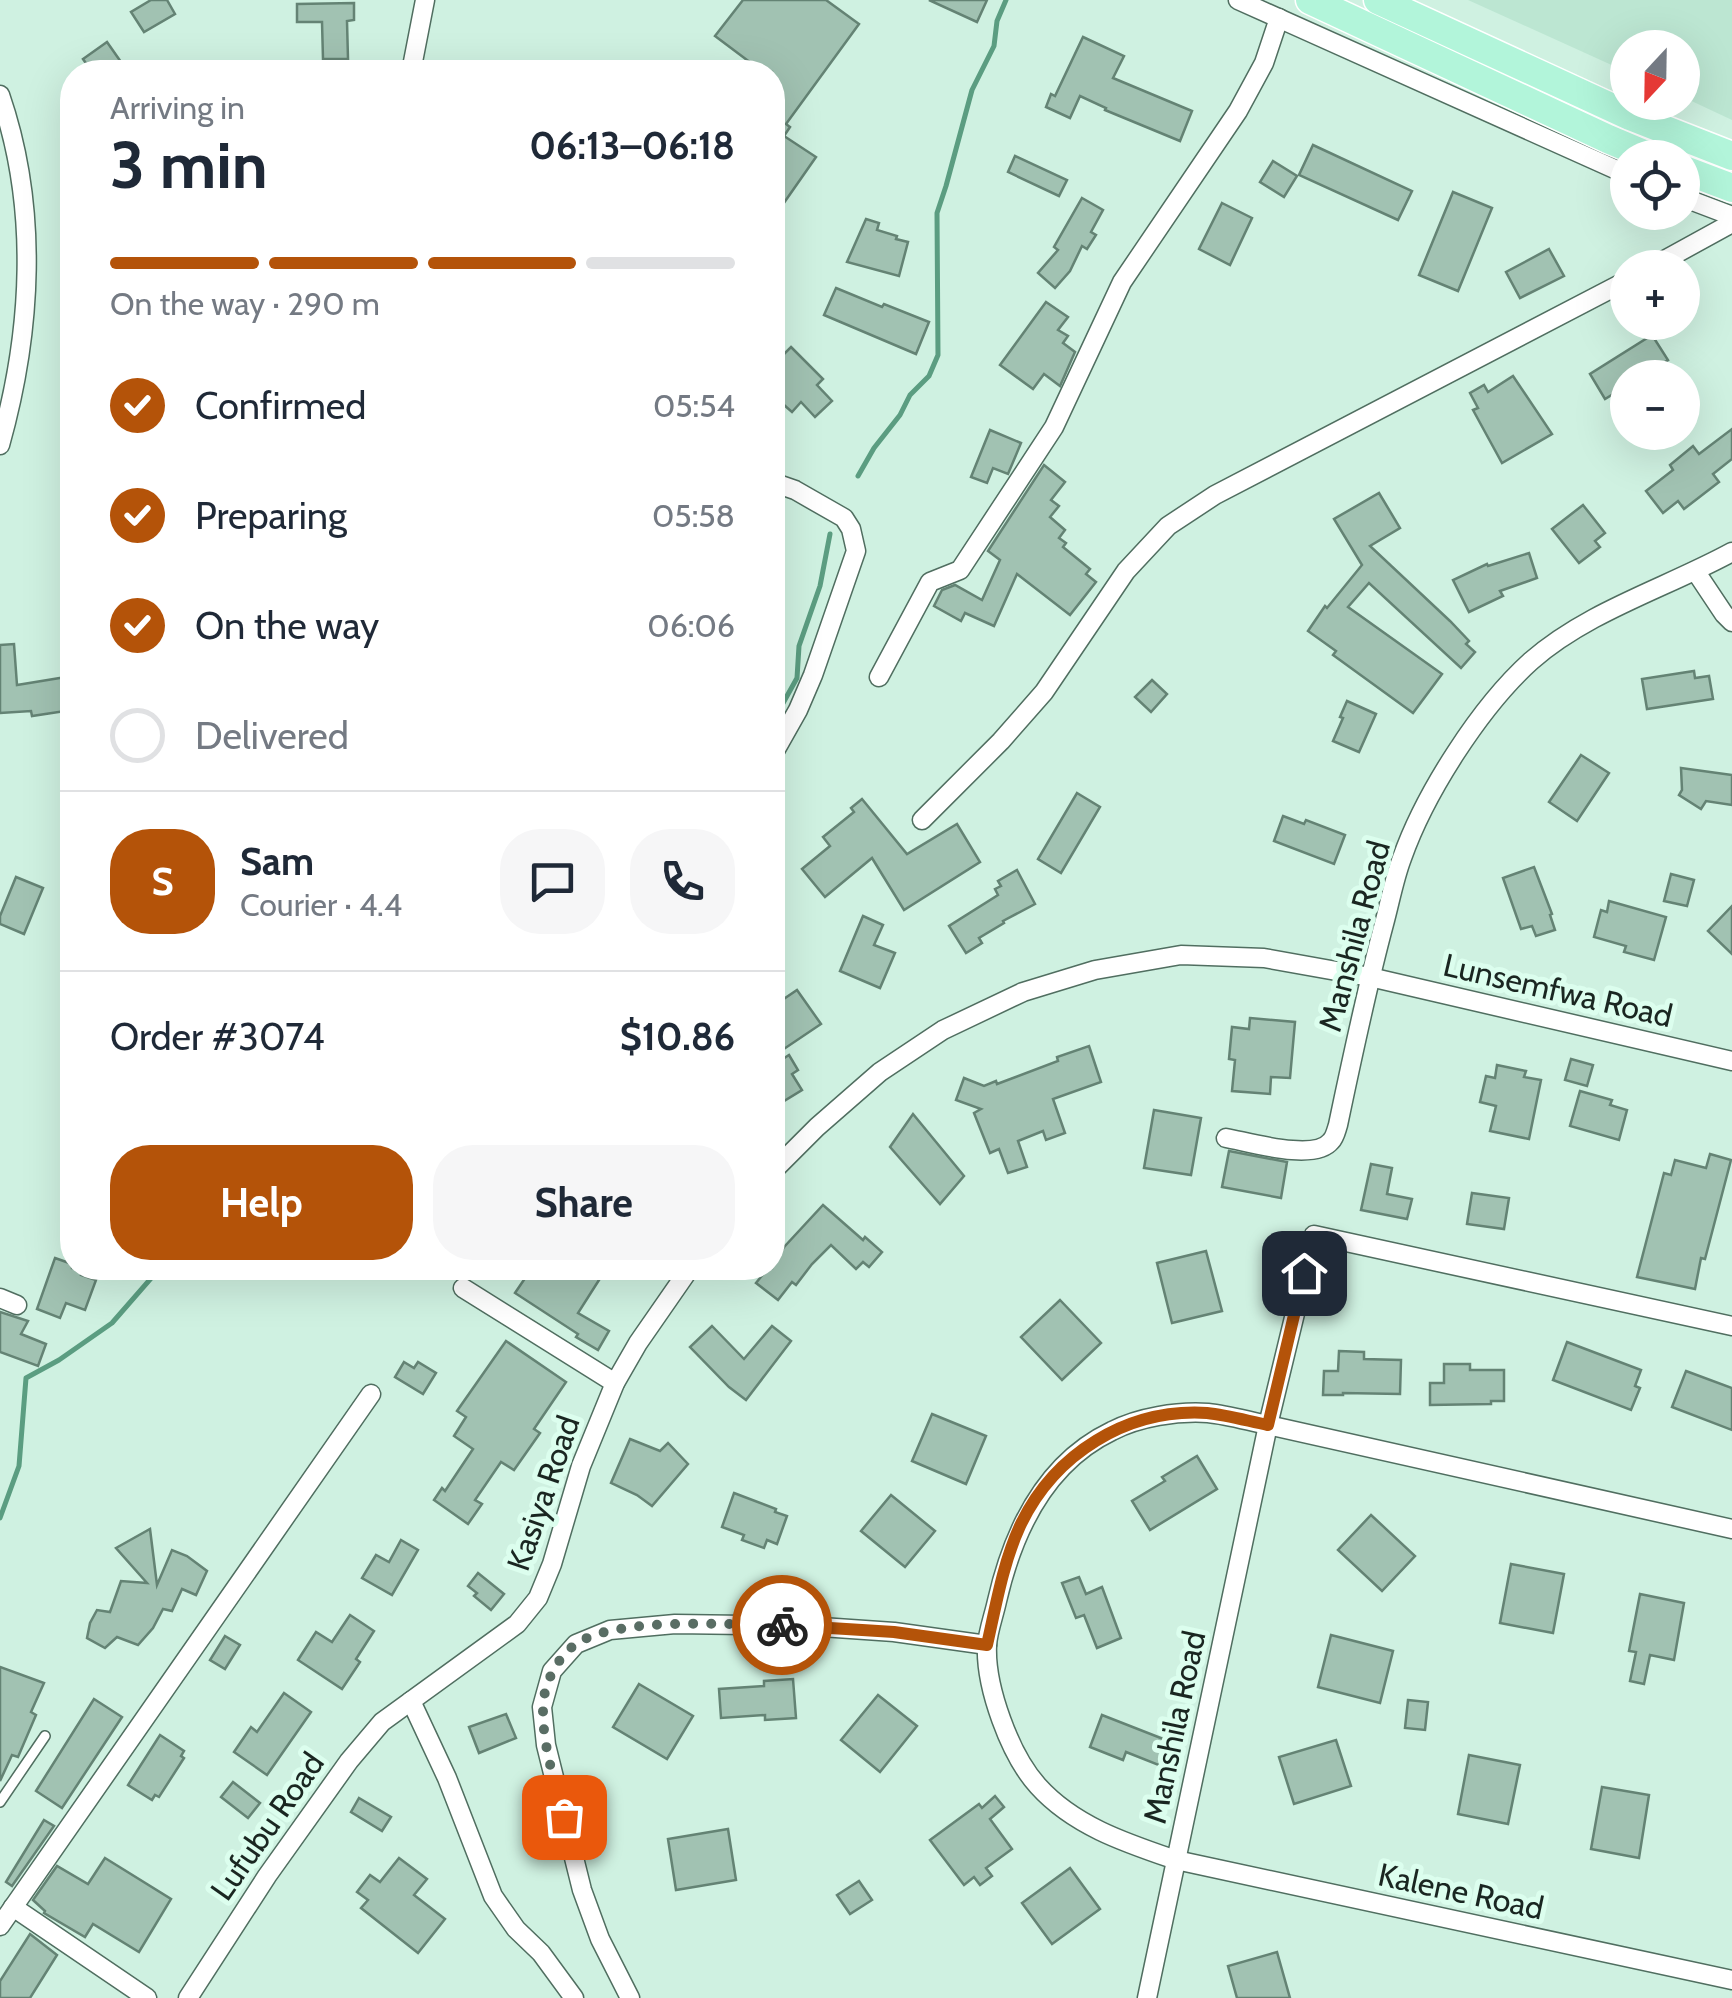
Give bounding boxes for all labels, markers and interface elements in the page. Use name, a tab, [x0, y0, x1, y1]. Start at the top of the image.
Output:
north arrow	[1610, 30, 1700, 120]
map controls	[1610, 30, 1700, 450]
text: Arriving in	[110, 88, 245, 127]
text: 06:13–06:18	[529, 122, 735, 169]
text: 3 min	[110, 125, 268, 204]
button: locate	[1610, 140, 1700, 230]
button: +	[1610, 250, 1700, 340]
text: On the way · 290 m	[110, 284, 380, 323]
button: −	[1610, 360, 1700, 450]
icon: check	[110, 378, 165, 433]
text: Confirmed	[195, 382, 366, 429]
text: 05:54	[653, 386, 735, 425]
icon: check	[110, 488, 165, 543]
text: Preparing	[195, 492, 347, 539]
text: 05:58	[652, 496, 735, 535]
icon: check	[110, 598, 165, 653]
text: On the way	[195, 602, 379, 649]
text: 06:06	[647, 606, 735, 645]
text: Delivered	[195, 712, 349, 759]
button: chat	[500, 829, 605, 934]
button: phone	[630, 829, 735, 934]
street label: Manshila Road	[1310, 836, 1398, 1036]
text: Sam	[240, 838, 314, 885]
text: S	[151, 858, 174, 905]
text: Courier · 4.4	[240, 885, 402, 924]
street label: Lunsemfwa Road	[1440, 945, 1676, 1035]
text: Order #3074	[110, 1013, 325, 1060]
text: $10.86	[620, 1013, 735, 1060]
button: Help	[110, 1145, 413, 1260]
button: Share	[433, 1145, 735, 1260]
pin	[1262, 1231, 1347, 1316]
icon: home	[1277, 1246, 1332, 1301]
street label: Kasiya Road	[498, 1410, 588, 1576]
courier	[732, 1575, 832, 1675]
icon: bike	[755, 1598, 810, 1653]
street label: Manshila Road	[1135, 1627, 1213, 1827]
street label: Lufubu Road	[202, 1745, 332, 1907]
pin	[522, 1775, 607, 1860]
icon: bag	[537, 1790, 592, 1845]
street label: Kalene Road	[1375, 1854, 1547, 1928]

